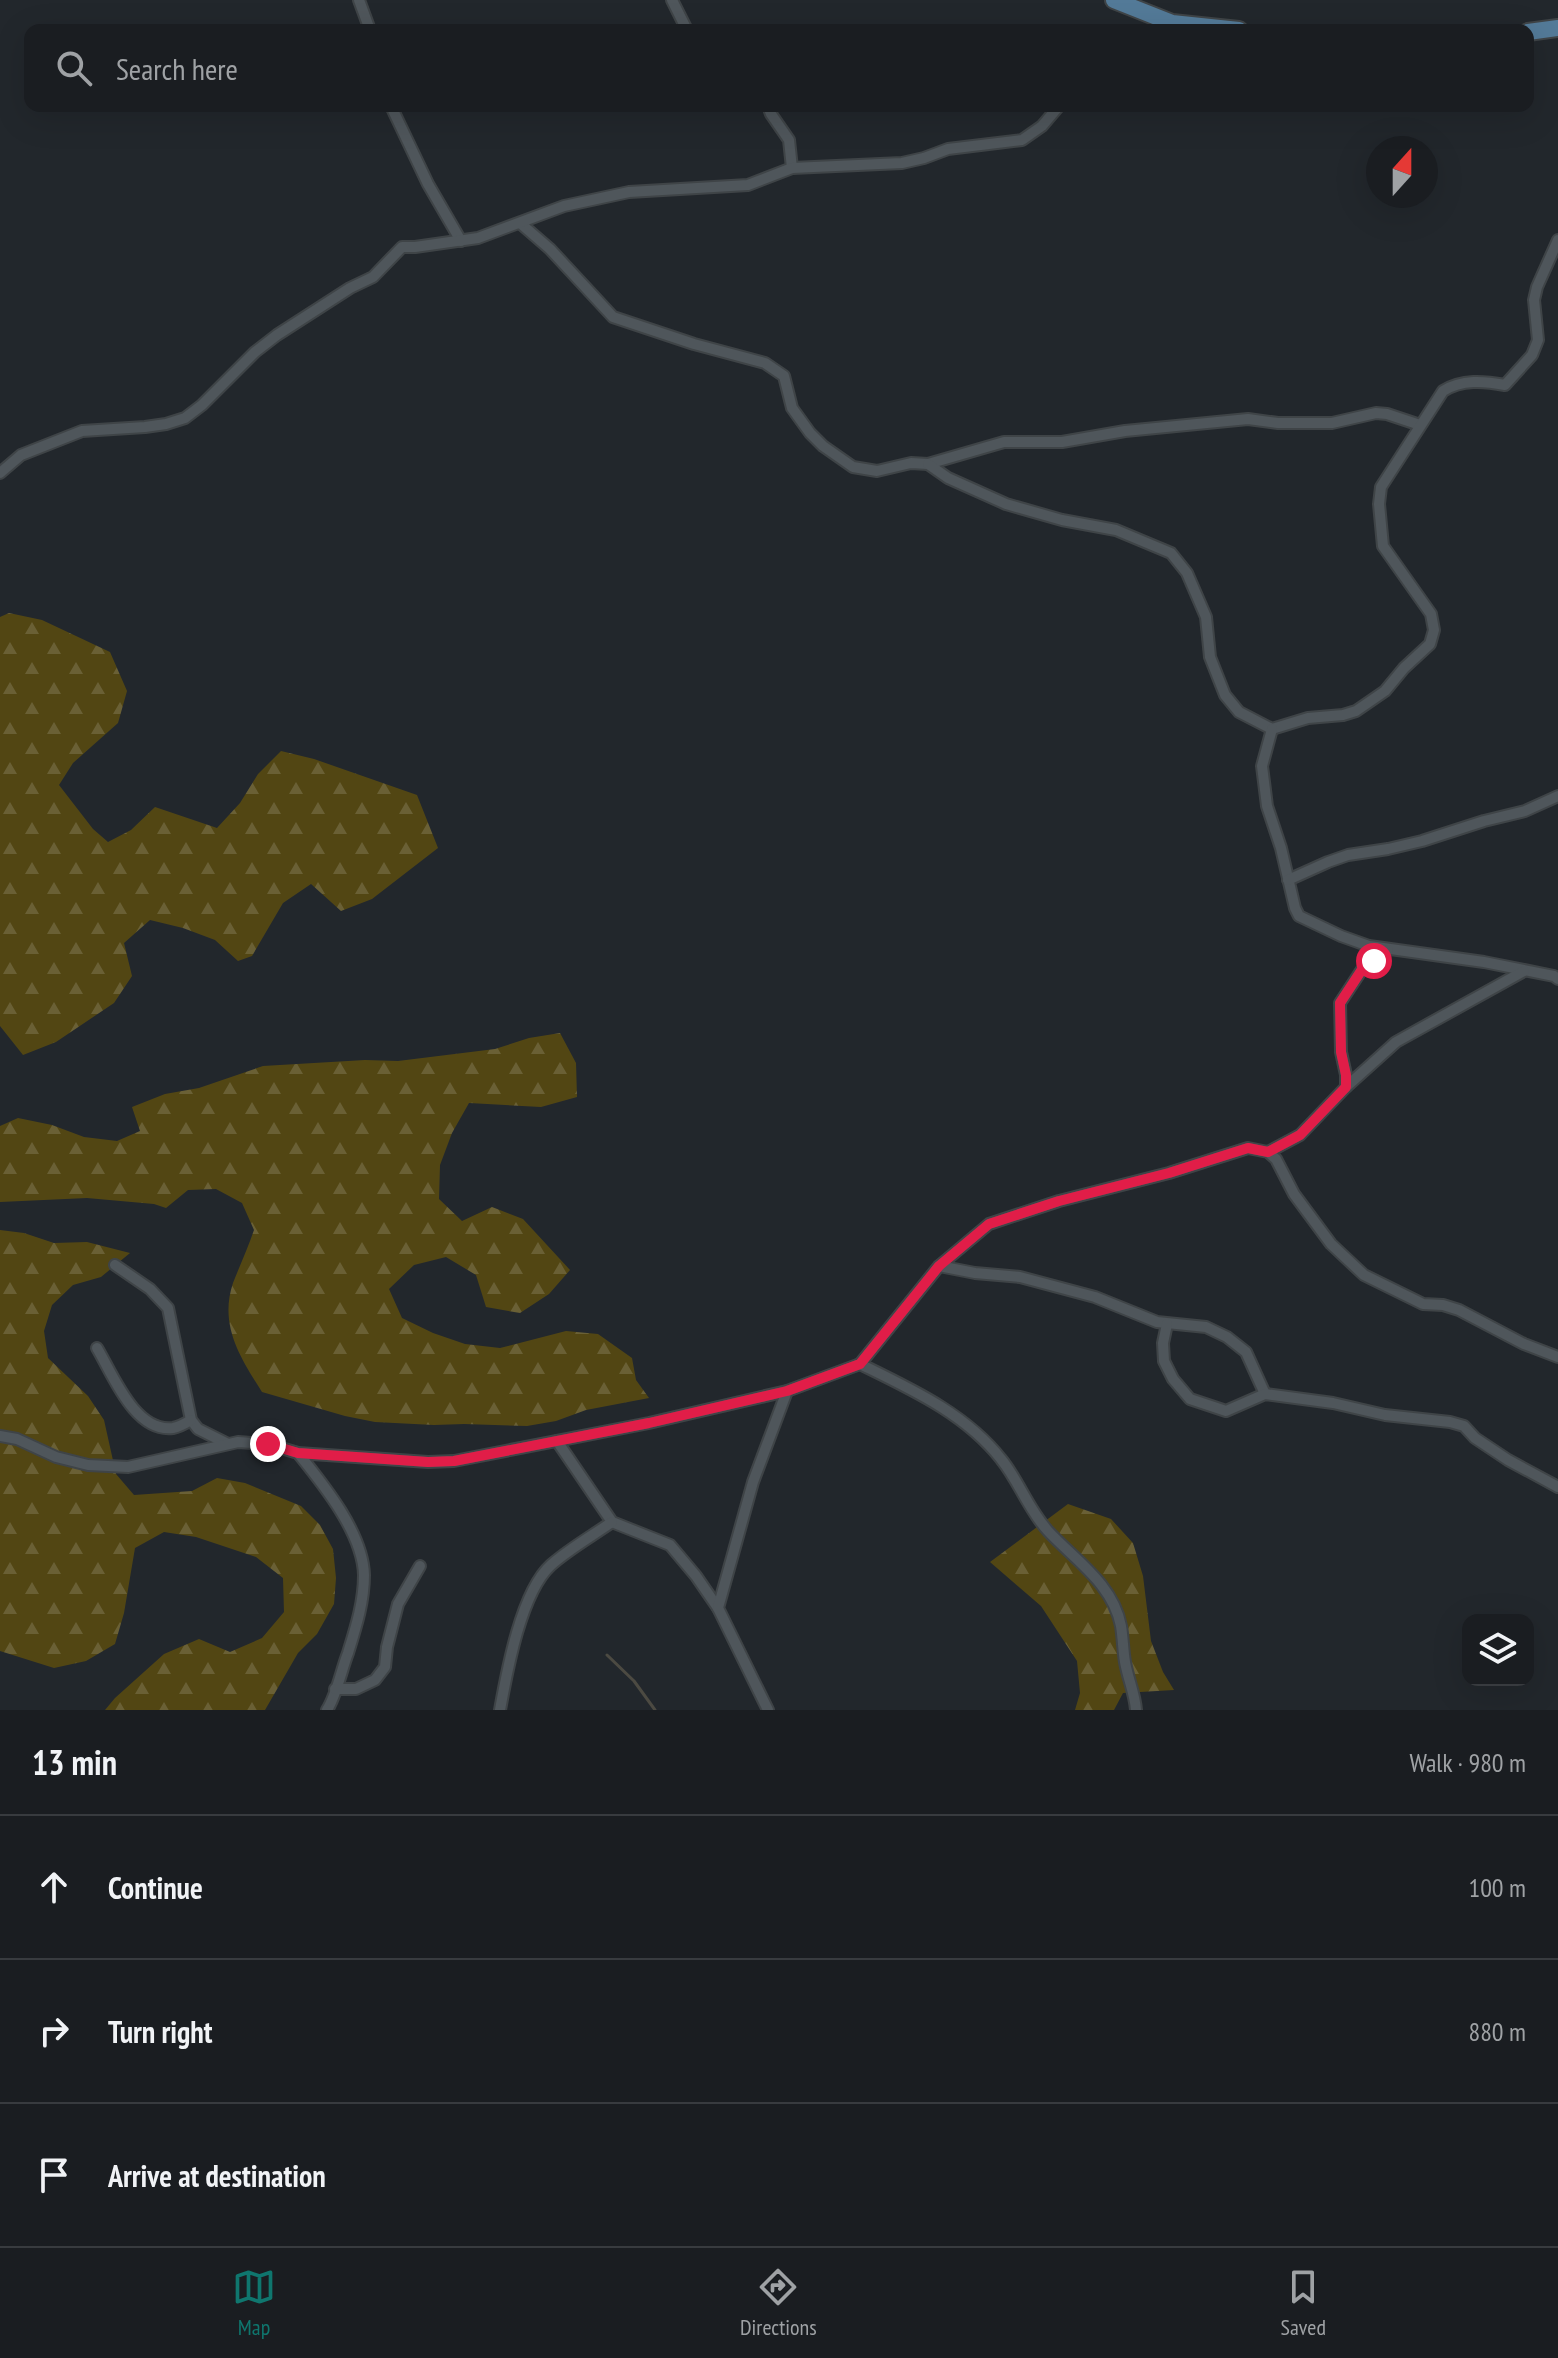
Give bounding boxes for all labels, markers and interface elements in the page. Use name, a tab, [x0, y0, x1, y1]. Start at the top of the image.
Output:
search box	[24, 24, 1534, 112]
icon: search	[52, 46, 96, 90]
text: Search here	[116, 49, 238, 88]
north arrow	[1366, 136, 1438, 208]
route start	[1356, 943, 1392, 979]
route end	[250, 1426, 286, 1462]
map controls	[1462, 1614, 1534, 1686]
button: layers	[1462, 1614, 1534, 1686]
text: 13 min	[32, 1740, 117, 1784]
text: Walk · 980 m	[1409, 1746, 1526, 1779]
icon: ahead	[32, 1865, 76, 1909]
text: Continue	[108, 1868, 203, 1907]
text: 100 m	[1468, 1871, 1526, 1904]
icon: right	[32, 2009, 76, 2053]
text: Turn right	[108, 2012, 212, 2051]
text: 880 m	[1468, 2015, 1526, 2048]
icon: arrive	[32, 2153, 76, 2197]
text: Arrive at destination	[108, 2156, 326, 2195]
tab: Map	[232, 2265, 276, 2341]
tab: Directions	[740, 2265, 817, 2341]
tab: Saved	[1281, 2265, 1326, 2341]

